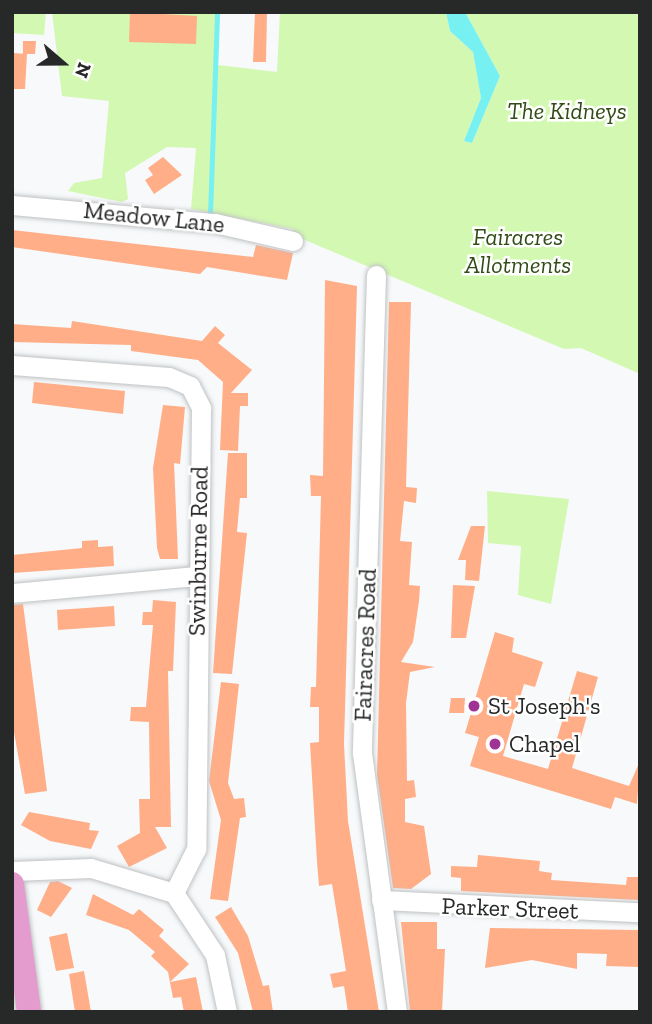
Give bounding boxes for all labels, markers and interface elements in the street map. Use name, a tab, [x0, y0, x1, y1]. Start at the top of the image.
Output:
north arrow	[28, 28, 98, 98]
text: N	[70, 60, 96, 81]
park label: The Kidneys	[507, 97, 627, 125]
street label: Meadow Lane	[82, 195, 226, 239]
park label: Fairacres Allotments	[465, 223, 571, 279]
street label: Swinburne Road	[182, 466, 214, 636]
street label: Fairacres Road	[348, 568, 382, 722]
place label: St Joseph's	[488, 692, 601, 720]
marker: St Joseph's	[466, 698, 482, 714]
place label: Chapel	[509, 730, 580, 758]
marker: Chapel	[487, 736, 503, 752]
street label: Parker Street	[441, 891, 579, 925]

